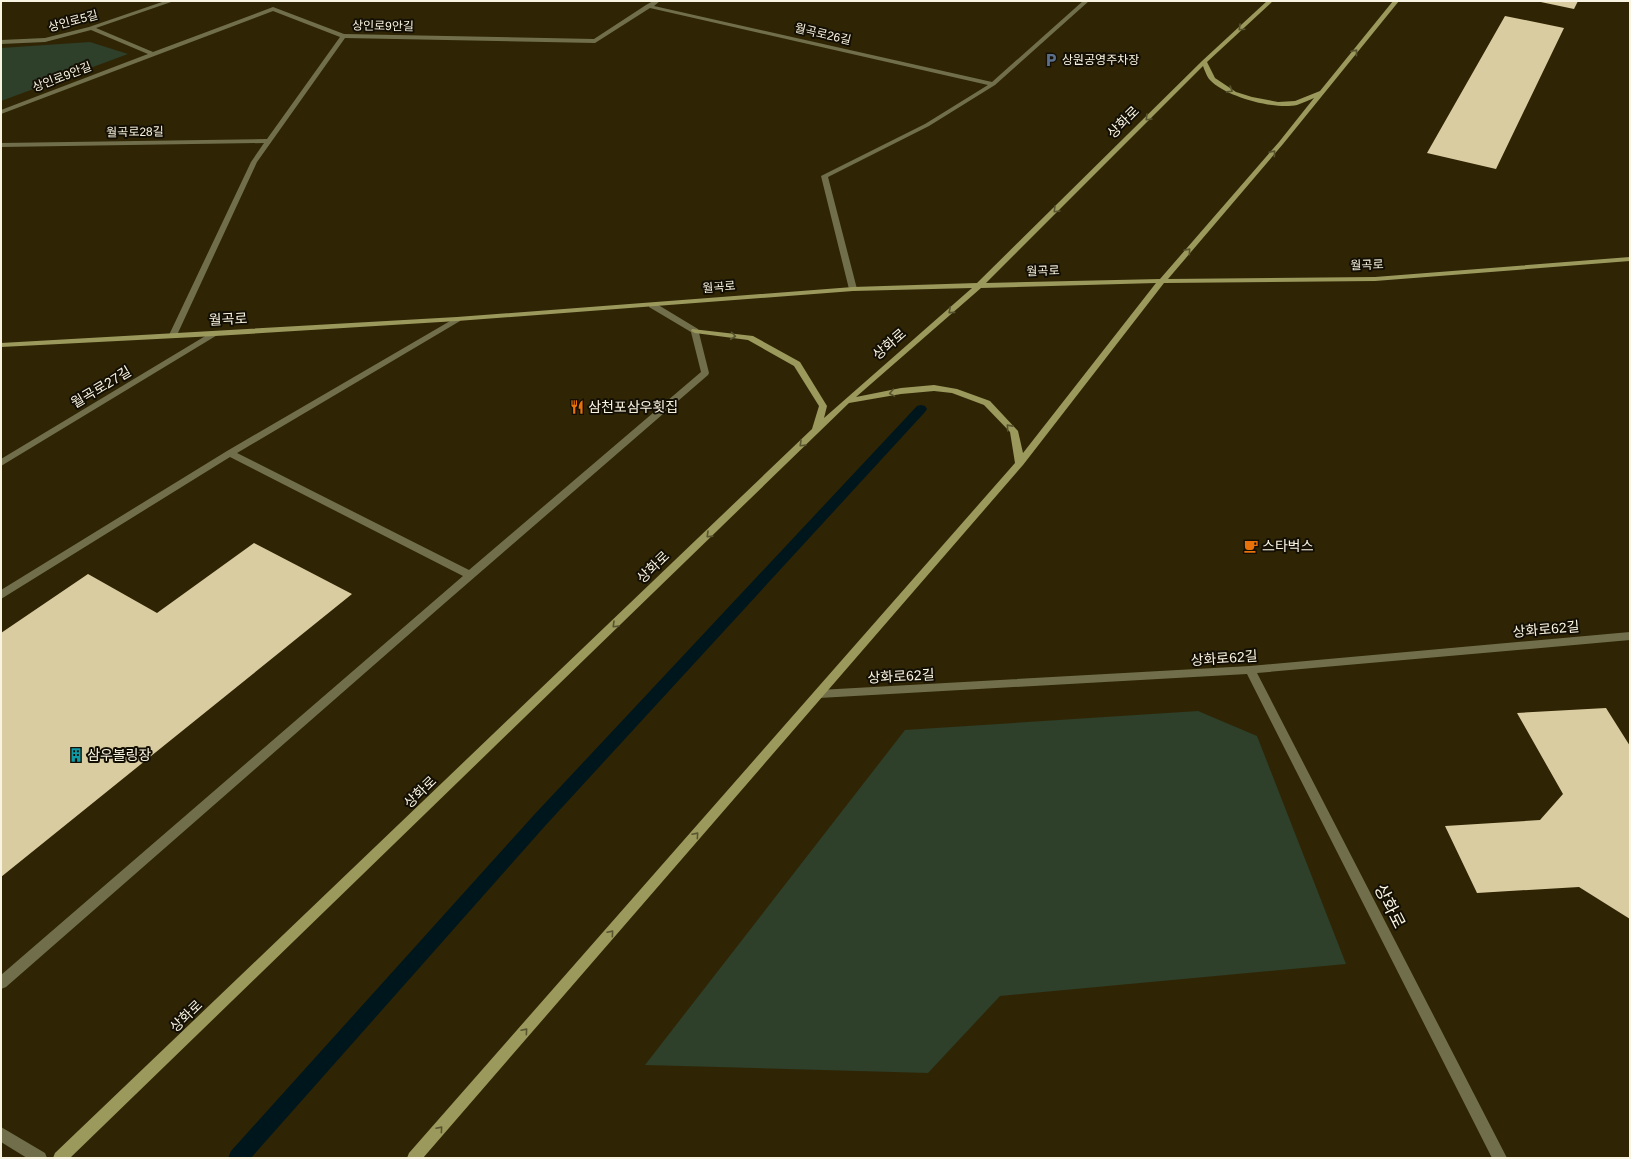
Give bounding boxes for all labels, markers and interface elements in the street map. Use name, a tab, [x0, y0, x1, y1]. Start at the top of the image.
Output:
street label: 상인로5길	[47, 8, 99, 34]
street label: 상인로9안길	[352, 18, 414, 34]
street label: 월곡로26길	[793, 21, 853, 47]
one-way arrow	[1238, 23, 1246, 30]
one-way arrow	[1350, 49, 1357, 56]
parking icon: 상원공영주차장	[1043, 52, 1059, 68]
place label: 상원공영주차장	[1062, 53, 1139, 67]
street label: 상인로9안길	[31, 59, 93, 95]
one-way arrow	[1225, 85, 1232, 92]
street label: 상화로	[1104, 103, 1142, 141]
one-way arrow	[1145, 113, 1153, 121]
street label: 월곡로28길	[106, 124, 164, 140]
one-way arrow	[1268, 150, 1275, 157]
one-way arrow	[1053, 205, 1061, 213]
one-way arrow	[1183, 248, 1190, 256]
street label: 월곡로	[1350, 257, 1384, 273]
street label: 월곡로	[1026, 263, 1060, 279]
street label: 월곡로	[702, 279, 736, 295]
one-way arrow	[948, 306, 956, 313]
street label: 월곡로	[208, 310, 248, 328]
street label: 상화로	[869, 325, 909, 363]
one-way arrow	[730, 331, 736, 340]
street label: 월곡로27길	[68, 363, 134, 411]
one-way arrow	[889, 388, 895, 396]
restaurant icon: 삼천포삼우횟집	[569, 399, 585, 415]
place label: 삼천포삼우횟집	[588, 399, 678, 415]
one-way arrow	[1007, 424, 1014, 431]
one-way arrow	[799, 439, 807, 447]
one-way arrow	[706, 530, 714, 537]
cafe icon: 스타벅스	[1243, 538, 1259, 554]
place label: 스타벅스	[1262, 538, 1314, 554]
street label: 상화로	[634, 548, 673, 586]
street label: 상화로62길	[1512, 618, 1580, 640]
one-way arrow	[612, 620, 620, 628]
street label: 상화로62길	[1190, 648, 1258, 668]
street label: 상화로62길	[867, 666, 935, 686]
building icon: 삼우볼링장	[68, 747, 84, 763]
place label: 삼우볼링장	[87, 747, 152, 763]
street label: 상화로	[401, 773, 440, 811]
one-way arrow	[691, 832, 698, 839]
street label: 상화로	[1370, 881, 1409, 931]
one-way arrow	[606, 930, 613, 937]
street label: 상화로	[167, 997, 206, 1035]
one-way arrow	[521, 1028, 528, 1035]
one-way arrow	[435, 1126, 442, 1133]

